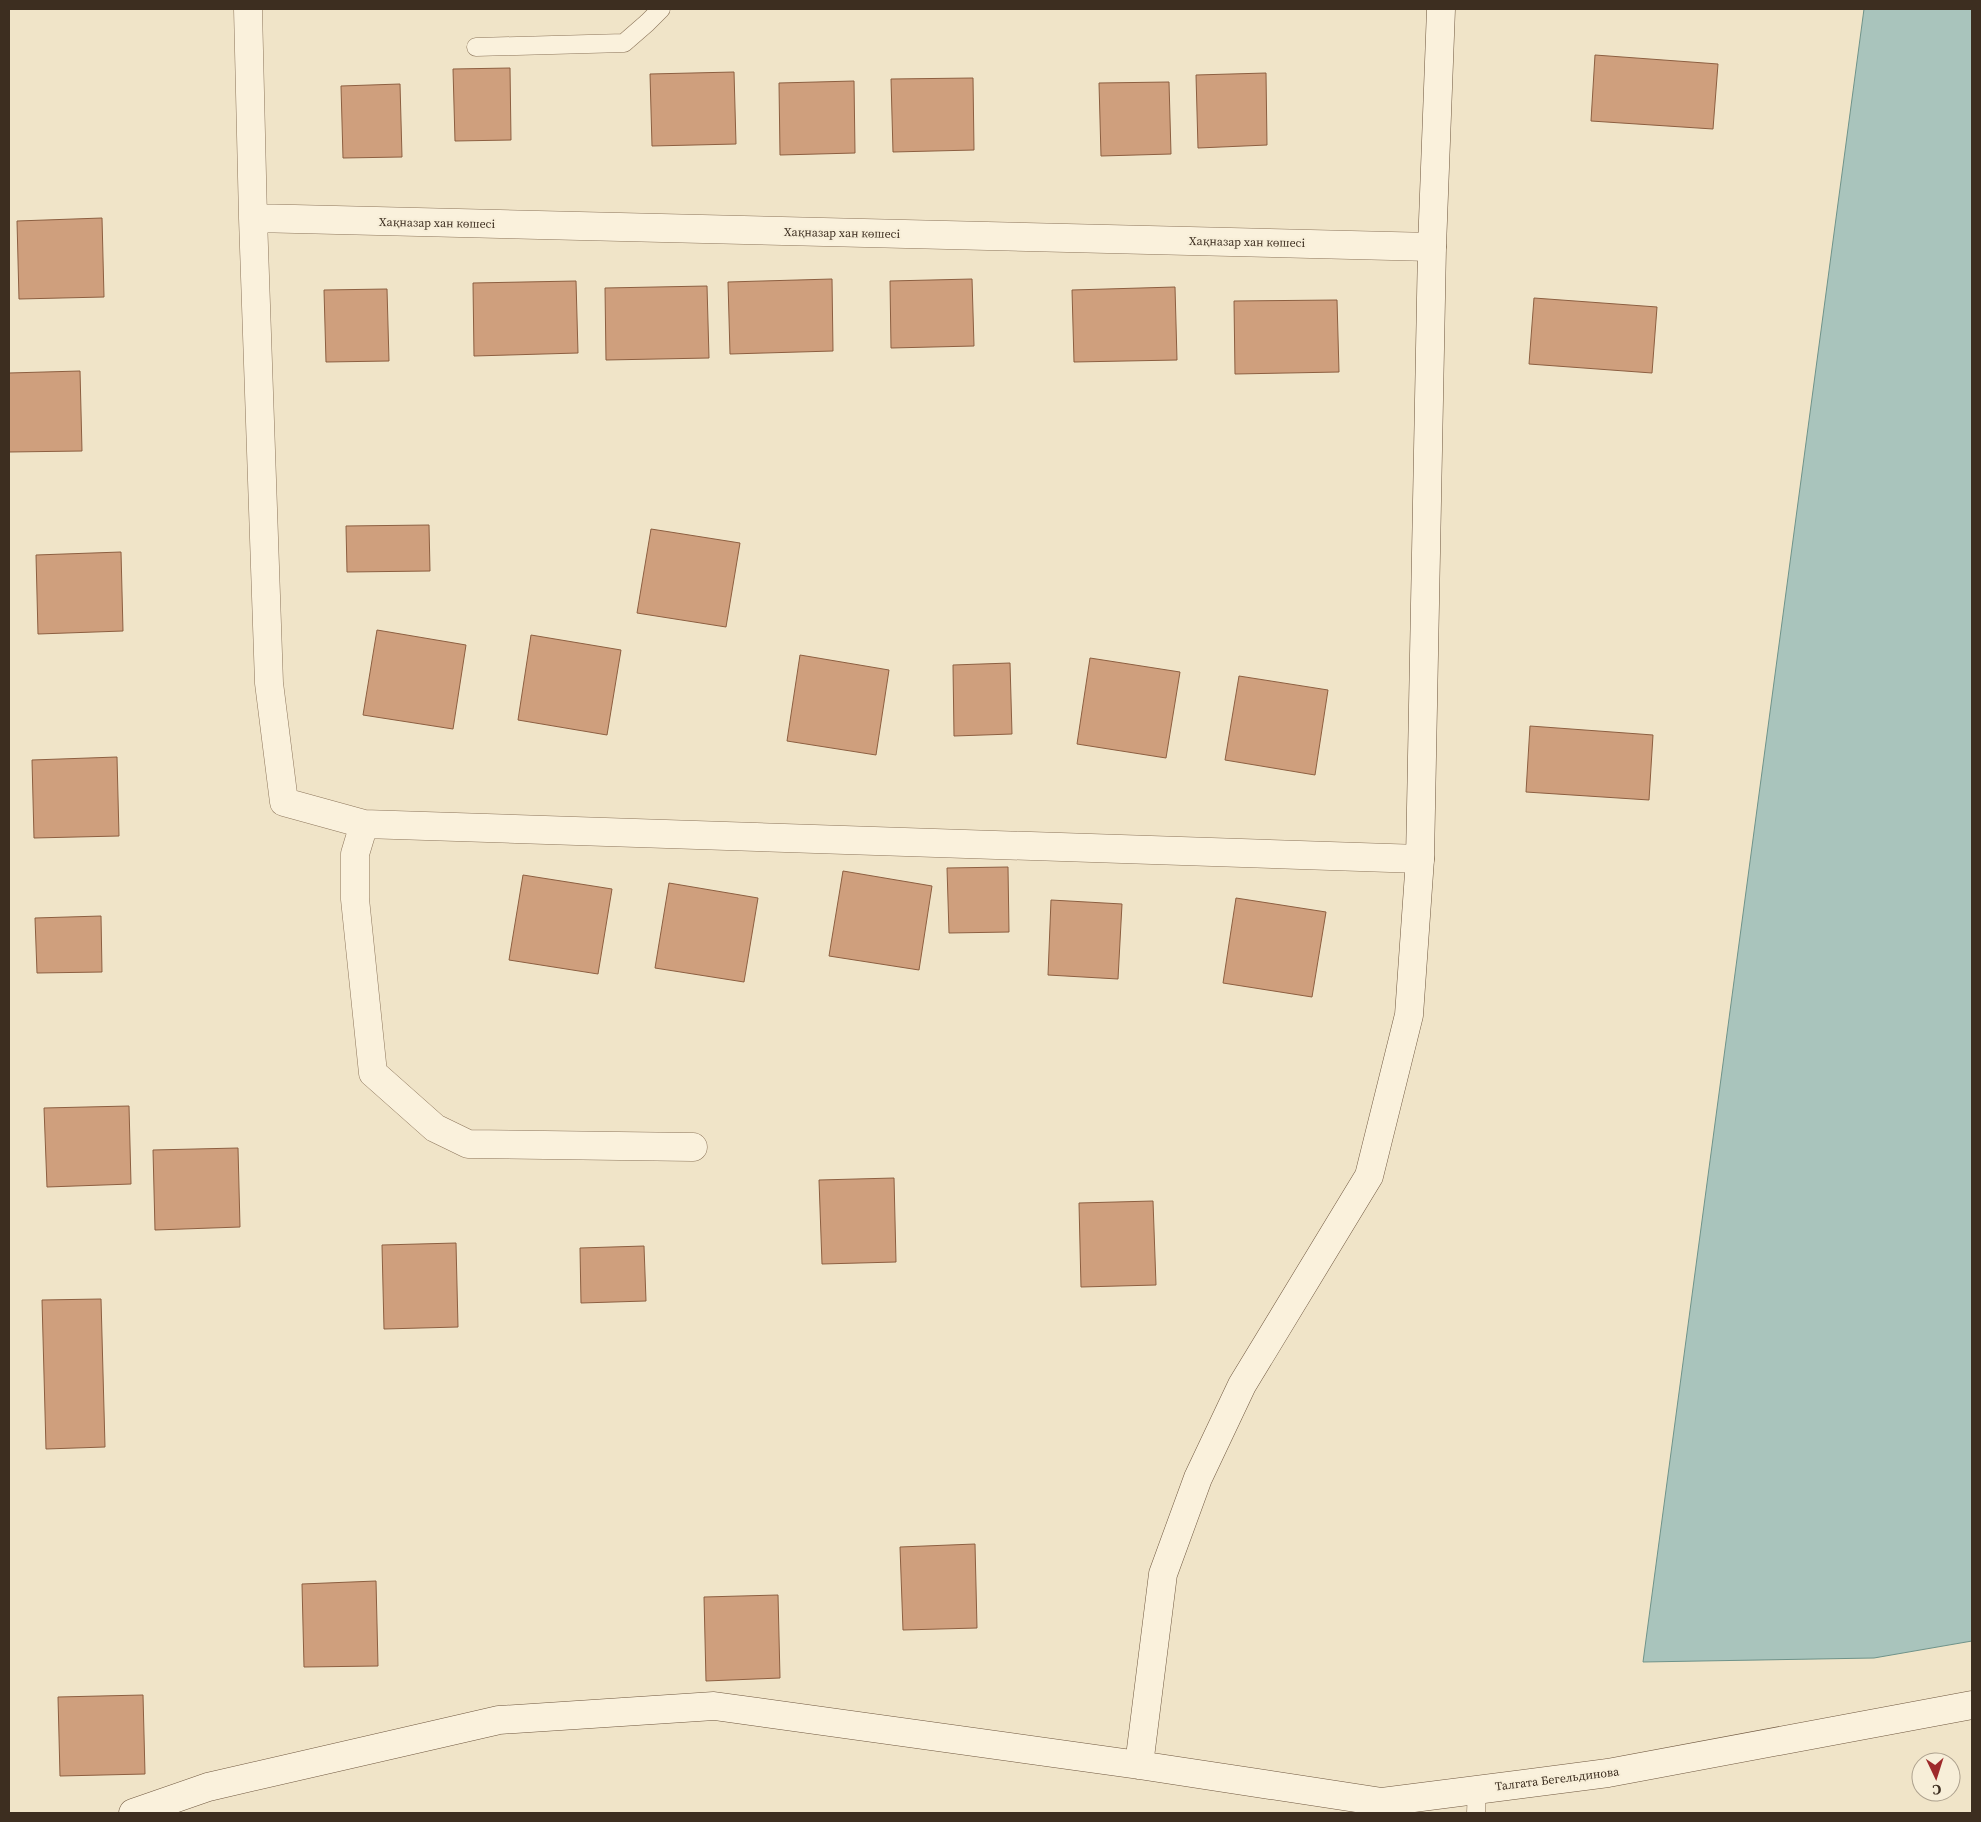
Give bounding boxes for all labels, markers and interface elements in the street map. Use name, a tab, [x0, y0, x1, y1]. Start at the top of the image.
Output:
street label: Хақназар хан көшесі	[379, 214, 496, 232]
street label: Хақназар хан көшесі	[784, 224, 901, 242]
street label: Хақназар хан көшесі	[1189, 233, 1306, 251]
north arrow	[1911, 1752, 1961, 1802]
street label: Талгата Бегельдинова	[1494, 1763, 1621, 1795]
text: С	[1932, 1780, 1942, 1800]

